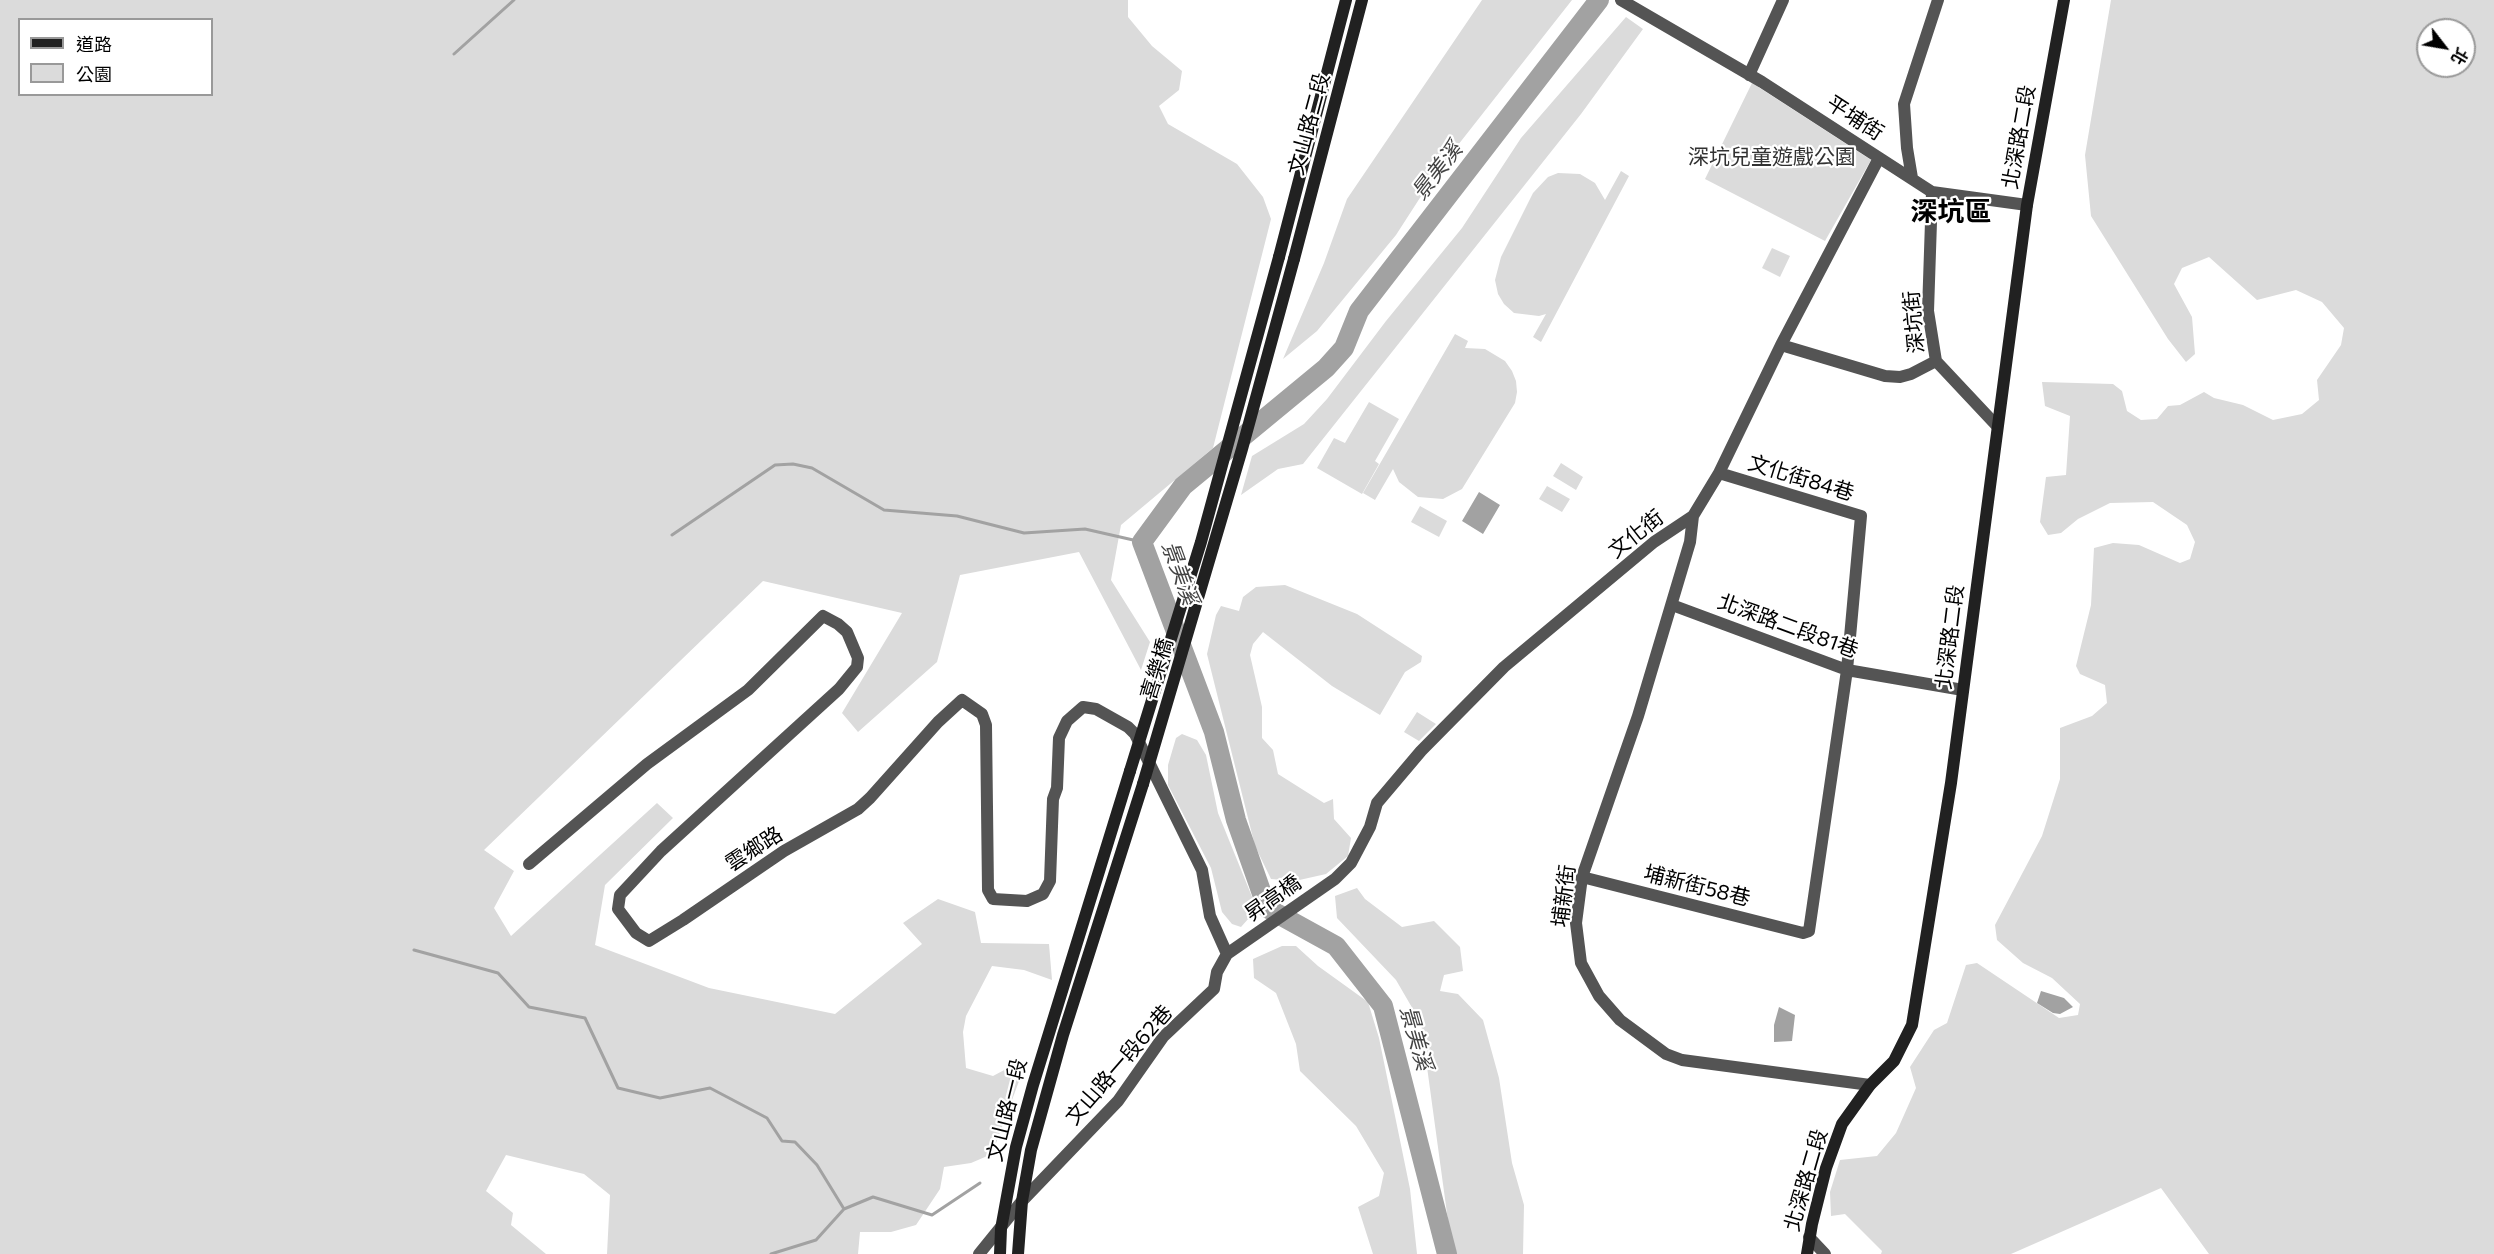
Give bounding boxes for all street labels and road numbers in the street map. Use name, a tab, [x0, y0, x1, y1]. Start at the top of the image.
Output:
street label: 文山路二段	[1283, 70, 1335, 178]
street label: 北深路二段	[1997, 83, 2041, 191]
street label: 平埔街	[1822, 90, 1888, 146]
street label: 深坑街	[1899, 290, 1929, 354]
street label: 文化街84巷	[1745, 450, 1857, 506]
street label: 文化街	[1603, 505, 1669, 563]
street label: 北深路二段	[1931, 583, 1969, 691]
street label: 北深路二段81巷	[1714, 589, 1862, 663]
street label: 喜樂橋	[1136, 635, 1178, 703]
street label: 雲鄉路	[721, 821, 787, 877]
street label: 埔新街58巷	[1641, 861, 1753, 911]
street label: 埔新街	[1548, 863, 1580, 929]
street label: 昇高橋	[1240, 870, 1306, 926]
street label: 文山路一段62巷	[1060, 1000, 1178, 1130]
street label: 文山路一段	[982, 1056, 1032, 1164]
street label: 北深路二段	[1779, 1126, 1833, 1234]

